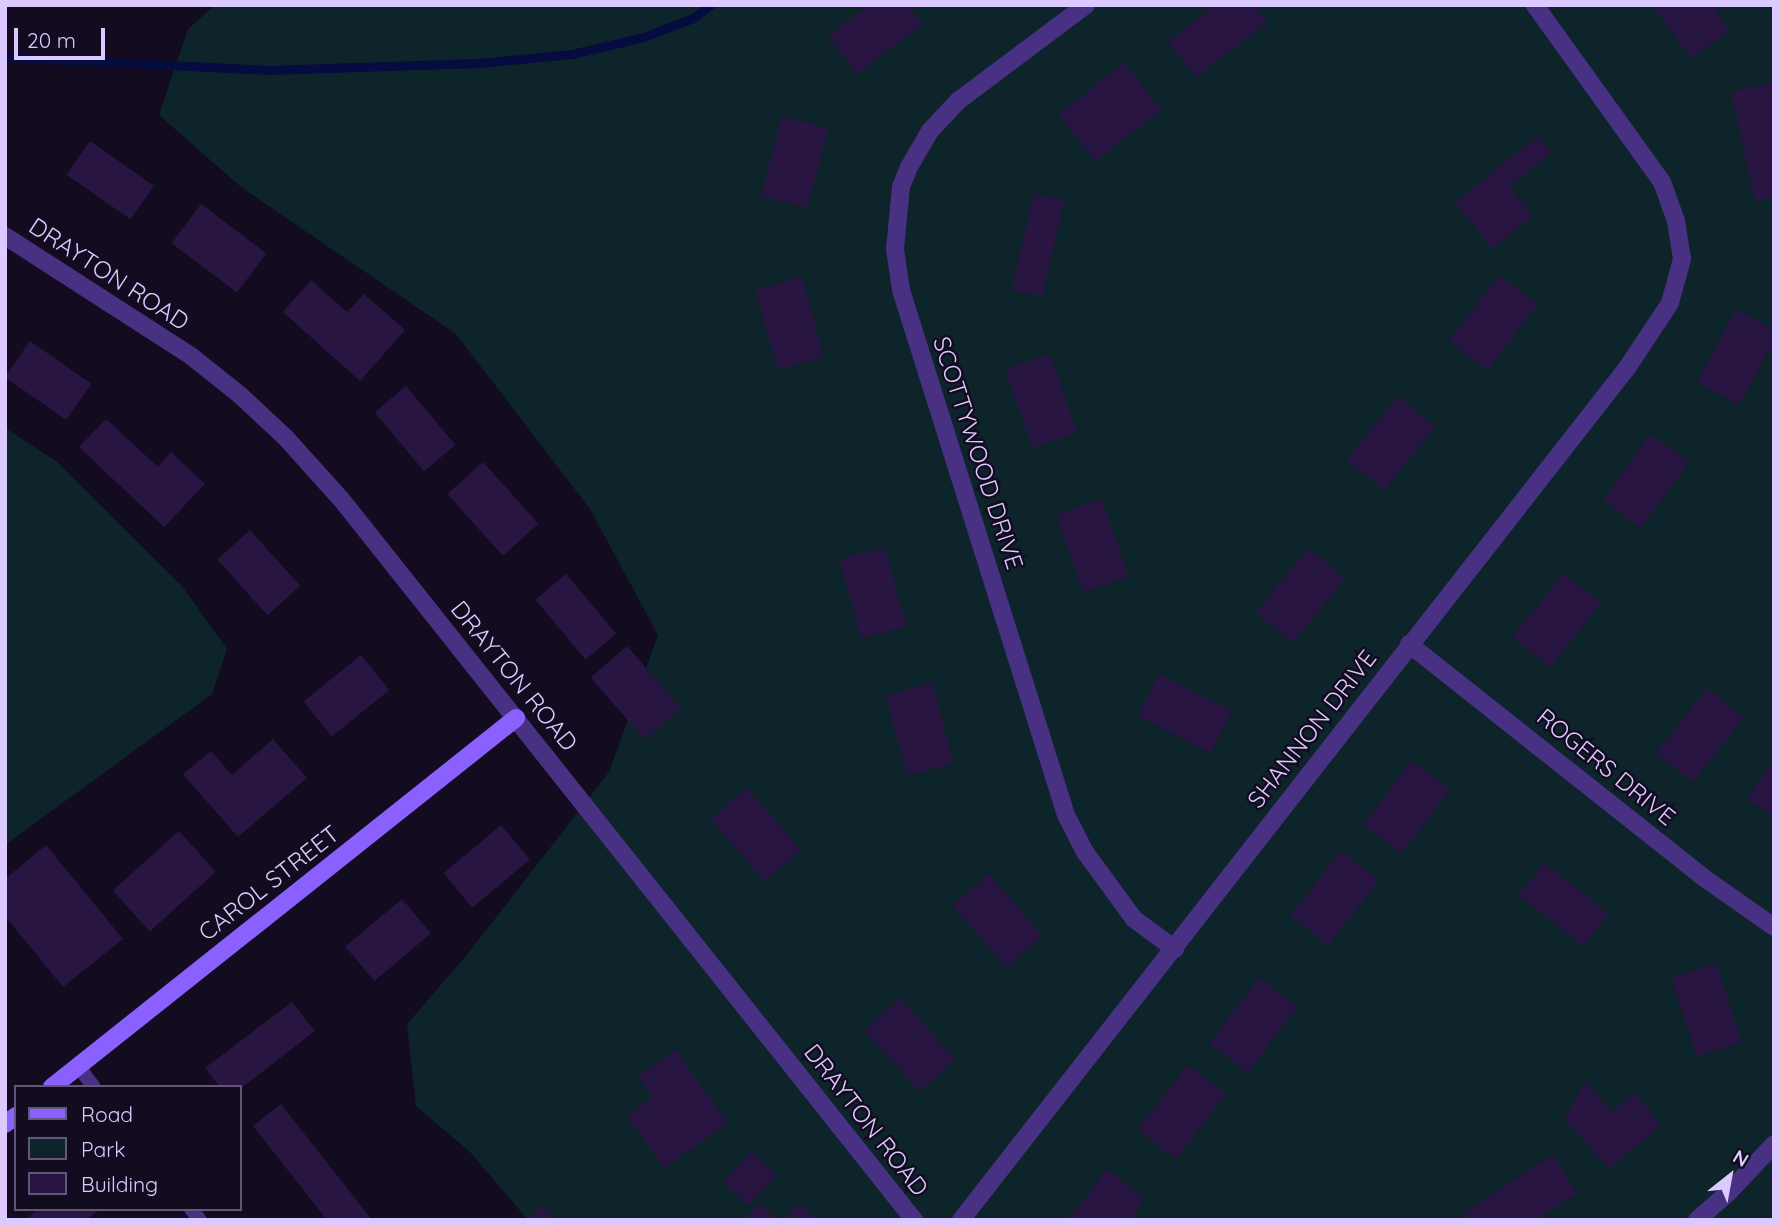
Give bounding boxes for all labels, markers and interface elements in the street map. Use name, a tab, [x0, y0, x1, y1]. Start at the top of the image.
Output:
scale bar	[18, 14, 108, 58]
text: 20 m	[27, 27, 76, 53]
street label: DRAYTON ROAD	[24, 212, 194, 336]
street label: SCOTTYWOOD DRIVE	[927, 333, 1029, 573]
street label: DRAYTON ROAD	[445, 595, 583, 757]
street label: SHANNON DRIVE	[1241, 644, 1383, 814]
street label: ROGERS DRIVE	[1531, 702, 1681, 832]
street label: CAROL STREET	[193, 819, 345, 947]
street label: DRAYTON ROAD	[798, 1038, 934, 1202]
legend	[14, 1085, 242, 1211]
text: Road	[81, 1101, 133, 1127]
text: Park	[81, 1136, 125, 1162]
north arrow	[1695, 1141, 1765, 1211]
text: N	[1729, 1144, 1753, 1172]
text: Building	[81, 1171, 158, 1197]

